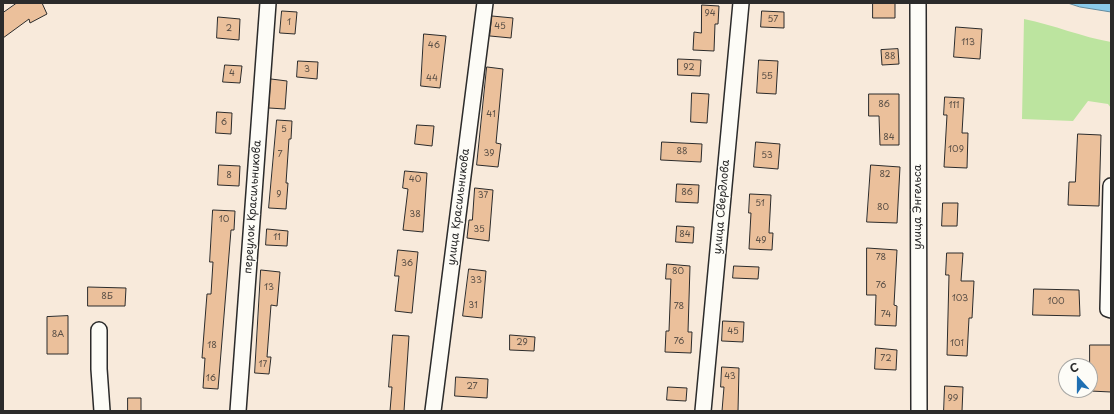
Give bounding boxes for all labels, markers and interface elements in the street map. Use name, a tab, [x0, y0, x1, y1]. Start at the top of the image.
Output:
house number: 94	[704, 9, 716, 19]
house number: 57	[768, 15, 778, 25]
house number: 1	[287, 18, 291, 28]
house number: 45	[494, 22, 506, 32]
house number: 2	[226, 24, 232, 34]
house number: 113	[961, 38, 975, 48]
house number: 46	[428, 41, 440, 51]
house number: 88	[884, 52, 896, 62]
house number: 92	[683, 63, 695, 73]
house number: 3	[304, 65, 310, 75]
house number: 4	[229, 69, 235, 79]
house number: 55	[761, 72, 773, 82]
house number: 44	[426, 74, 438, 84]
house number: 86	[878, 100, 890, 110]
house number: 111	[949, 101, 959, 111]
house number: 41	[486, 110, 496, 120]
house number: 6	[221, 118, 227, 128]
house number: 5	[281, 125, 287, 135]
house number: 84	[883, 133, 895, 143]
street label: переулок Красильникова	[242, 140, 264, 274]
house number: 109	[948, 145, 964, 155]
house number: 88	[676, 147, 688, 157]
street label: улица Красильникова	[445, 148, 473, 266]
house number: 39	[483, 149, 495, 159]
house number: 7	[277, 150, 283, 160]
house number: 53	[761, 151, 773, 161]
street label: улица Свердлова	[711, 159, 733, 255]
street label: улица Энгельса	[911, 164, 925, 250]
house number: 82	[879, 170, 891, 180]
house number: 8	[226, 171, 232, 181]
house number: 40	[409, 175, 421, 185]
house number: 86	[681, 188, 693, 198]
house number: 9	[276, 190, 282, 200]
house number: 37	[478, 191, 488, 201]
house number: 51	[755, 199, 765, 209]
house number: 80	[877, 203, 889, 213]
house number: 38	[409, 210, 421, 220]
house number: 10	[219, 215, 229, 225]
house number: 35	[473, 225, 485, 235]
house number: 84	[679, 230, 691, 240]
house number: 11	[273, 233, 281, 243]
house number: 49	[755, 236, 767, 246]
house number: 78	[876, 253, 886, 263]
house number: 36	[401, 259, 413, 269]
house number: 80	[672, 267, 684, 277]
house number: 33	[470, 276, 482, 286]
house number: 76	[876, 281, 886, 291]
house number: 13	[264, 283, 274, 293]
house number: 8Б	[101, 292, 113, 302]
house number: 103	[952, 294, 968, 304]
house number: 100	[1047, 297, 1065, 307]
house number: 31	[468, 301, 478, 311]
house number: 78	[674, 302, 684, 312]
house number: 74	[881, 310, 891, 320]
house number: 45	[727, 327, 739, 337]
house number: 8А	[52, 330, 64, 340]
house number: 76	[674, 337, 684, 347]
house number: 29	[516, 338, 528, 348]
house number: 101	[950, 339, 964, 349]
house number: 18	[207, 341, 217, 351]
house number: 72	[880, 354, 892, 364]
north arrow	[1058, 358, 1098, 398]
text: С	[1067, 358, 1081, 377]
house number: 17	[259, 360, 267, 370]
house number: 43	[724, 372, 736, 382]
house number: 16	[206, 374, 216, 384]
house number: 27	[466, 382, 478, 392]
house number: 99	[948, 394, 958, 404]

